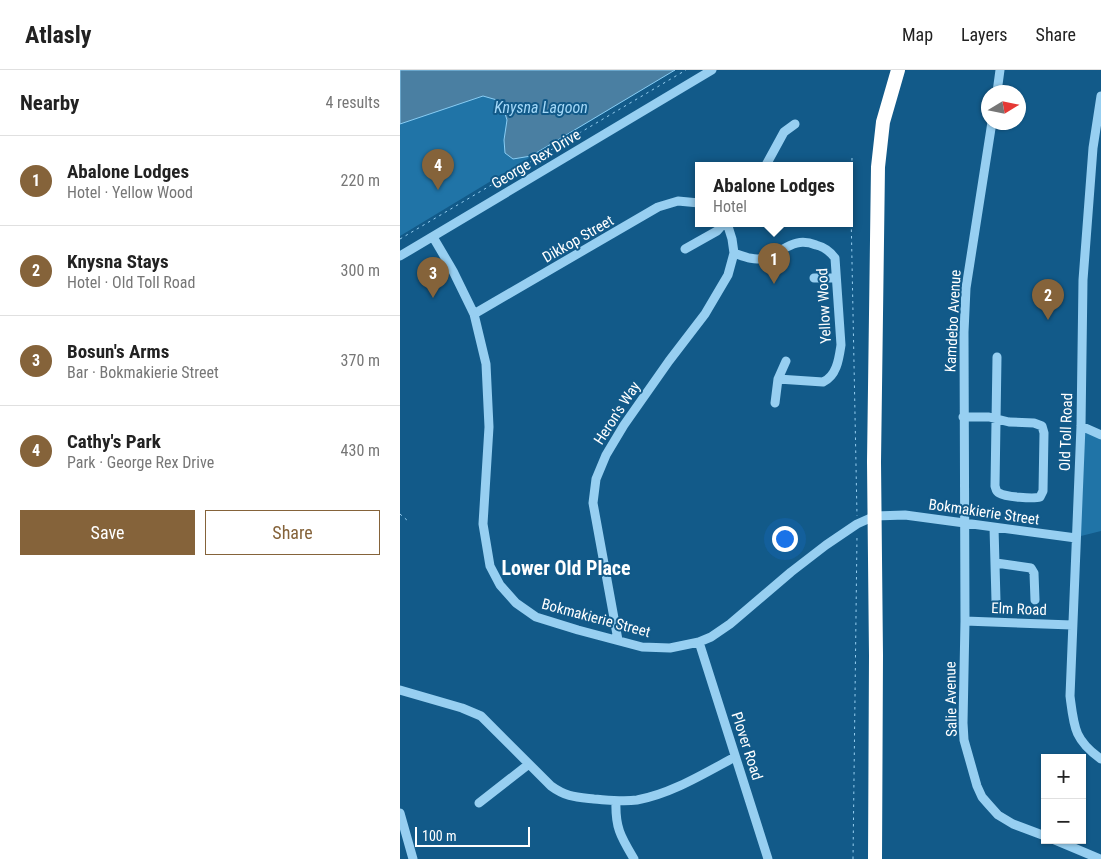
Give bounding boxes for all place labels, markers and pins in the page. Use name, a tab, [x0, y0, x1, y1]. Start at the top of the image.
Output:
pin: 4	[422, 149, 454, 190]
pin: 1	[758, 243, 790, 284]
pin: 3	[417, 257, 449, 298]
pin: 2	[1032, 279, 1064, 320]

